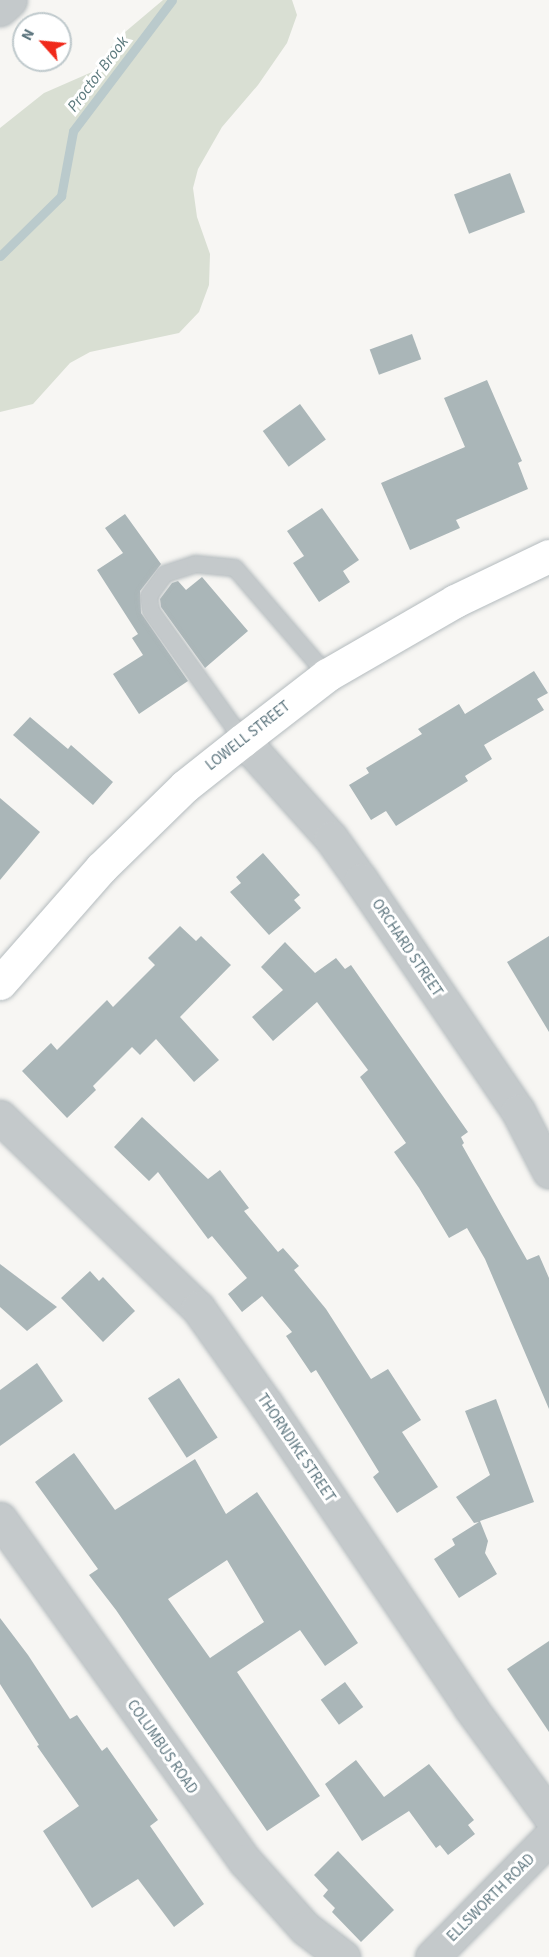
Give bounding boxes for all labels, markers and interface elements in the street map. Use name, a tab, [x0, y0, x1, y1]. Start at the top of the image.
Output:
north arrow	[12, 12, 72, 72]
text: N	[16, 25, 40, 44]
water label: Proctor Brook	[63, 32, 133, 116]
street label: LOWELL STREET	[202, 697, 294, 775]
street label: ORCHARD STREET	[368, 896, 446, 1000]
street label: THORNDIKE STREET	[253, 1390, 339, 1506]
street label: COLUMBUS ROAD	[123, 1697, 201, 1797]
street label: ELLSWORTH ROAD	[443, 1850, 539, 1946]

